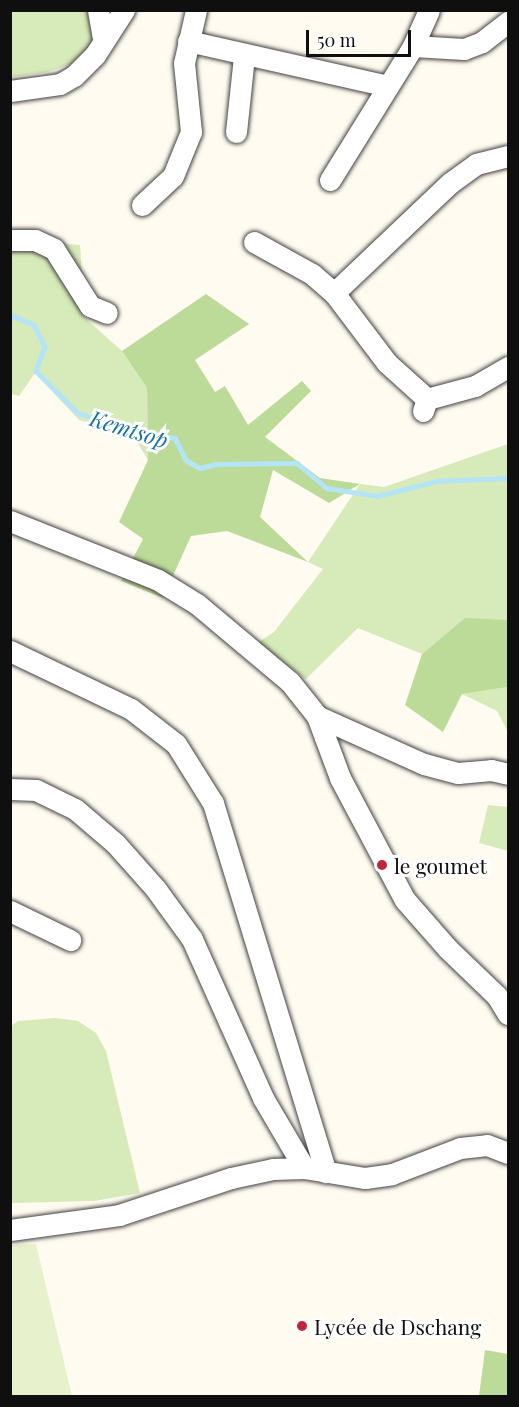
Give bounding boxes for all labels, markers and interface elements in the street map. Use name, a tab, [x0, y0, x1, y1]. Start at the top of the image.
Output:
scale bar	[309, 18, 414, 56]
text: 50 m	[317, 28, 356, 52]
water label: Kemtsop	[87, 405, 171, 453]
place label: le goumet	[394, 852, 487, 878]
marker: le goumet	[375, 858, 389, 872]
place label: Lycée de Dschang	[314, 1313, 481, 1339]
marker: Lycée de Dschang	[295, 1319, 309, 1333]

